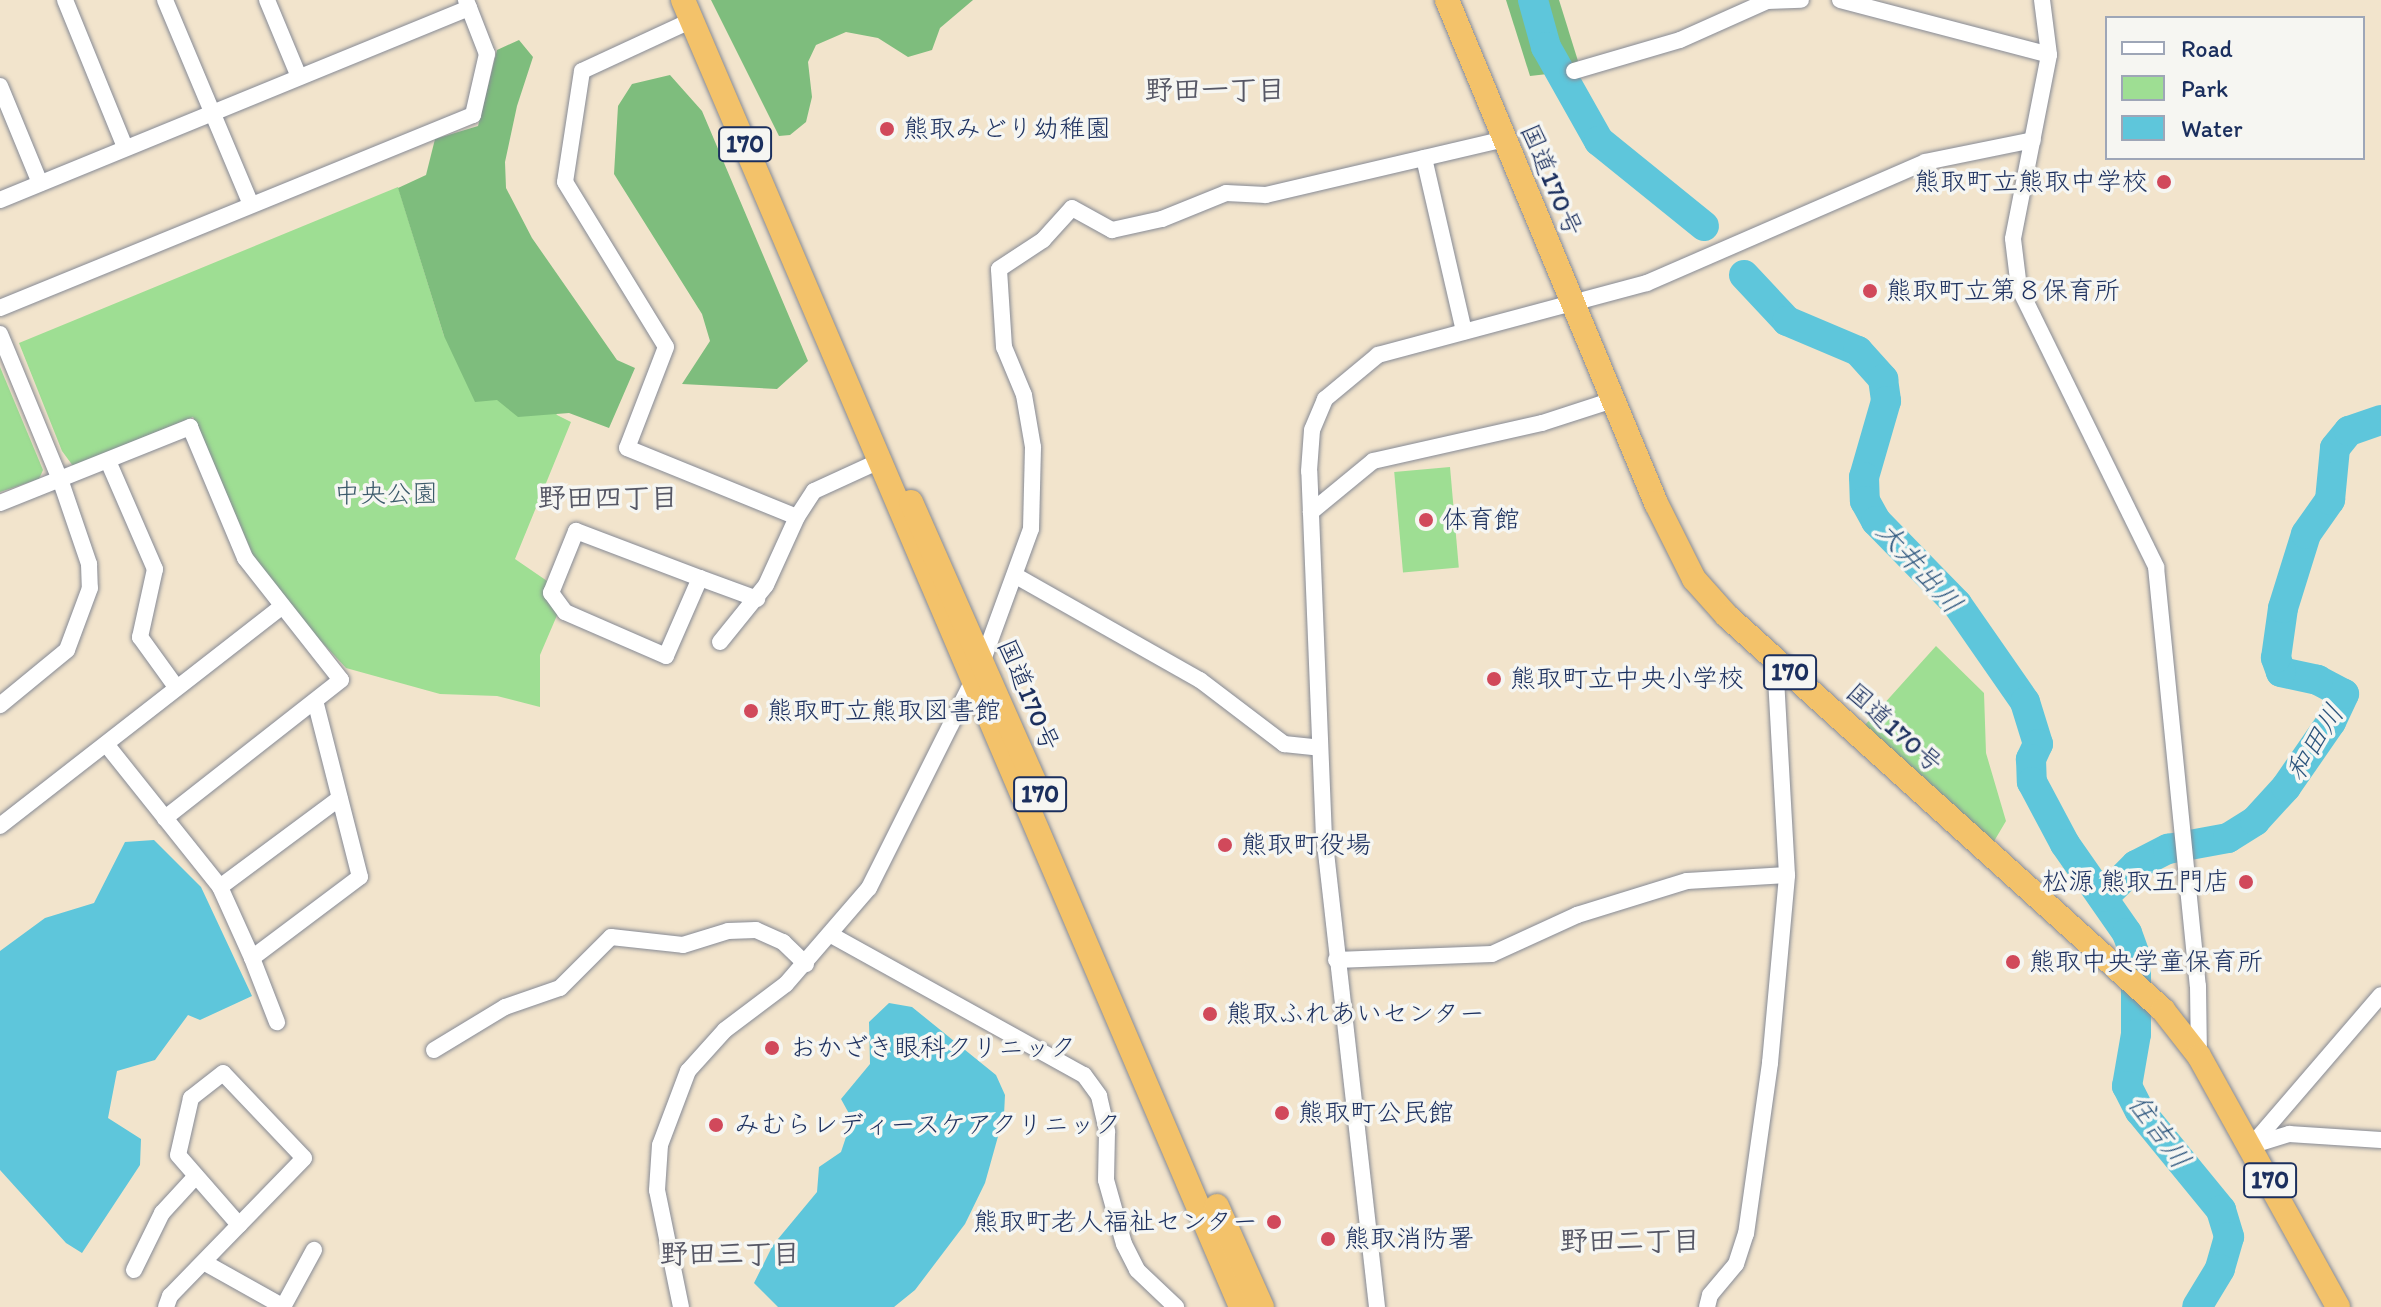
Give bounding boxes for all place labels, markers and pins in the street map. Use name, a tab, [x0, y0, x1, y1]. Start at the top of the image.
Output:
place label: 熊取みどり幼稚園	[903, 113, 1111, 145]
marker: 熊取みどり幼稚園	[878, 120, 896, 138]
place label: 熊取町立熊取中学校	[1914, 166, 2148, 198]
marker: 熊取町立熊取中学校	[2155, 173, 2173, 191]
place label: 熊取町立第８保育所	[1886, 275, 2120, 307]
marker: 熊取町立第８保育所	[1861, 282, 1879, 300]
place label: 体育館	[1442, 504, 1520, 536]
marker: 体育館	[1417, 511, 1435, 529]
place label: 熊取町立中央小学校	[1510, 663, 1744, 695]
marker: 熊取町立中央小学校	[1485, 670, 1503, 688]
place label: 熊取町立熊取図書館	[767, 695, 1001, 727]
marker: 熊取町立熊取図書館	[742, 702, 760, 720]
place label: 熊取町役場	[1241, 829, 1371, 861]
marker: 熊取町役場	[1216, 836, 1234, 854]
place label: 松源 熊取五門店	[2042, 866, 2230, 898]
marker: 松源 熊取五門店	[2237, 873, 2255, 891]
place label: 熊取中央学童保育所	[2029, 946, 2263, 978]
marker: 熊取中央学童保育所	[2004, 953, 2022, 971]
place label: 熊取ふれあいセンター	[1226, 998, 1486, 1030]
marker: 熊取ふれあいセンター	[1201, 1005, 1219, 1023]
place label: おかざき眼科クリニック	[790, 1032, 1076, 1064]
marker: おかざき眼科クリニック	[761, 1037, 783, 1059]
place label: 熊取町公民館	[1298, 1097, 1454, 1129]
marker: 熊取町公民館	[1273, 1104, 1291, 1122]
place label: みむらレディースケアクリニック	[734, 1109, 1124, 1141]
marker: みむらレディースケアクリニック	[705, 1114, 727, 1136]
place label: 熊取町老人福祉センター	[972, 1206, 1258, 1238]
marker: 熊取町老人福祉センター	[1265, 1213, 1283, 1231]
place label: 熊取消防署	[1344, 1223, 1474, 1255]
marker: 熊取消防署	[1319, 1230, 1337, 1248]

